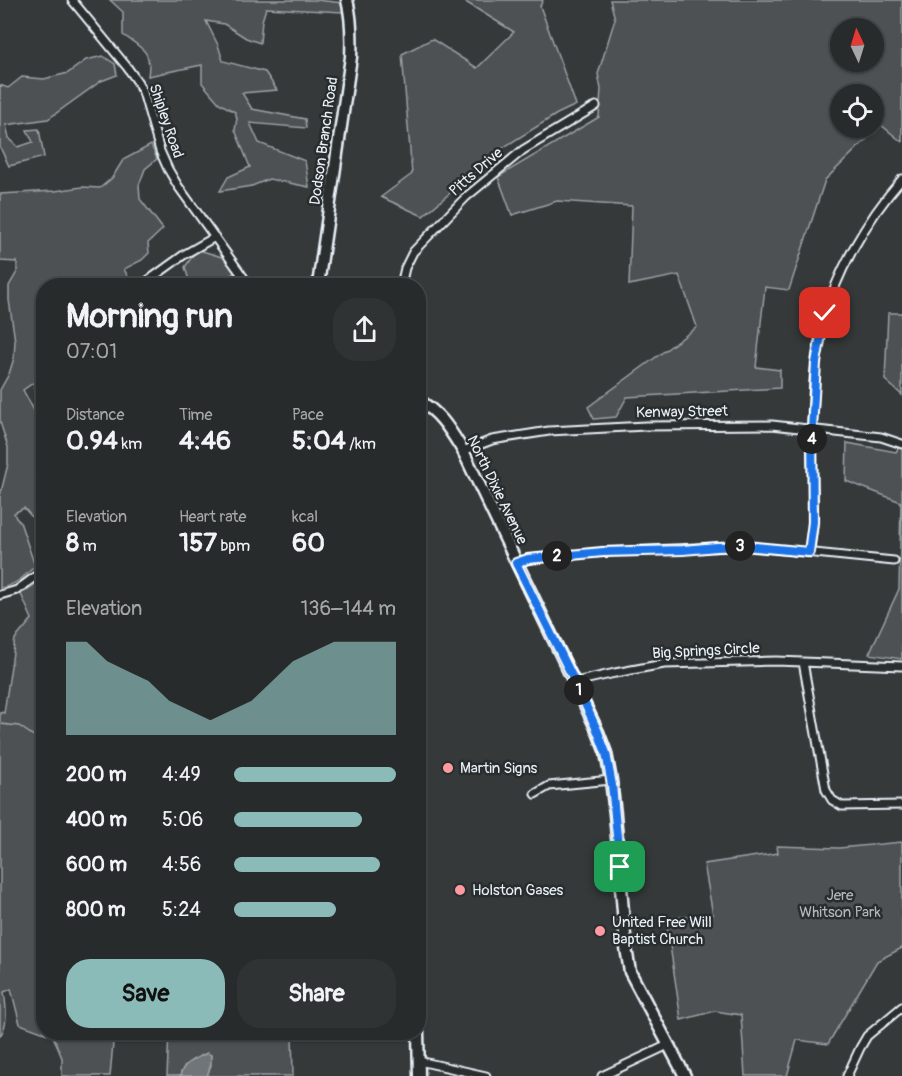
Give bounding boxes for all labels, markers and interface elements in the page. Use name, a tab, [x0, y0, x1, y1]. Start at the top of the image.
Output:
north arrow	[830, 18, 884, 72]
map controls	[830, 18, 884, 138]
street label: Dodson Branch Road	[306, 76, 342, 206]
street label: Shipley Road	[144, 81, 188, 161]
button: locate	[830, 84, 884, 138]
street label: Pitts Drive	[445, 143, 507, 201]
pin	[799, 287, 850, 338]
text: Morning run	[66, 296, 233, 337]
icon: check	[808, 296, 841, 329]
button: share	[333, 298, 396, 361]
text: 07:01	[66, 339, 117, 364]
street label: Kenway Street	[636, 402, 729, 422]
text: Distance	[66, 405, 125, 425]
text: Time	[179, 405, 212, 425]
text: Pace	[292, 405, 324, 425]
pin: 4	[797, 424, 827, 454]
text: 0.94	[66, 425, 118, 457]
text: 4:46	[179, 425, 231, 457]
text: 5:04	[292, 425, 346, 457]
text: 4	[807, 429, 817, 449]
street label: North Dixie Avenue	[462, 432, 532, 548]
text: km	[118, 434, 142, 454]
text: /km	[346, 434, 376, 454]
text: Elevation	[66, 507, 127, 527]
text: Heart rate	[179, 507, 246, 527]
text: kcal	[292, 507, 318, 527]
text: 8	[66, 527, 79, 559]
text: 157	[179, 527, 217, 559]
text: 60	[292, 527, 325, 559]
pin: 3	[725, 531, 755, 561]
text: m	[79, 536, 97, 556]
text: bpm	[217, 536, 250, 556]
text: 3	[736, 536, 744, 556]
pin: 2	[542, 541, 572, 571]
text: 2	[553, 546, 561, 566]
text: Elevation	[66, 596, 142, 621]
text: 136–144 m	[300, 596, 396, 621]
street label: Big Springs Circle	[652, 639, 761, 663]
pin: 1	[564, 675, 594, 705]
text: 1	[576, 680, 582, 700]
place label: Martin Signs	[460, 759, 538, 778]
marker: Martin Signs	[441, 761, 455, 775]
text: 200 m	[66, 762, 127, 787]
text: 4:49	[162, 762, 201, 787]
text: 400 m	[66, 807, 127, 832]
text: 5:06	[162, 807, 203, 832]
pin	[594, 841, 645, 892]
icon: arrive	[603, 850, 636, 883]
text: 600 m	[66, 852, 127, 877]
text: 4:56	[162, 852, 201, 877]
place label: Holston Gases	[472, 881, 564, 900]
marker: Holston Gases	[453, 883, 467, 897]
park label: Jere Whitson Park	[799, 886, 881, 922]
text: 800 m	[66, 897, 126, 922]
text: 5:24	[162, 897, 201, 922]
place label: United Free Will Baptist Church	[612, 913, 712, 949]
marker: United Free Will Baptist Church	[593, 924, 607, 938]
button: Save	[66, 959, 225, 1028]
button: Share	[237, 959, 396, 1028]

